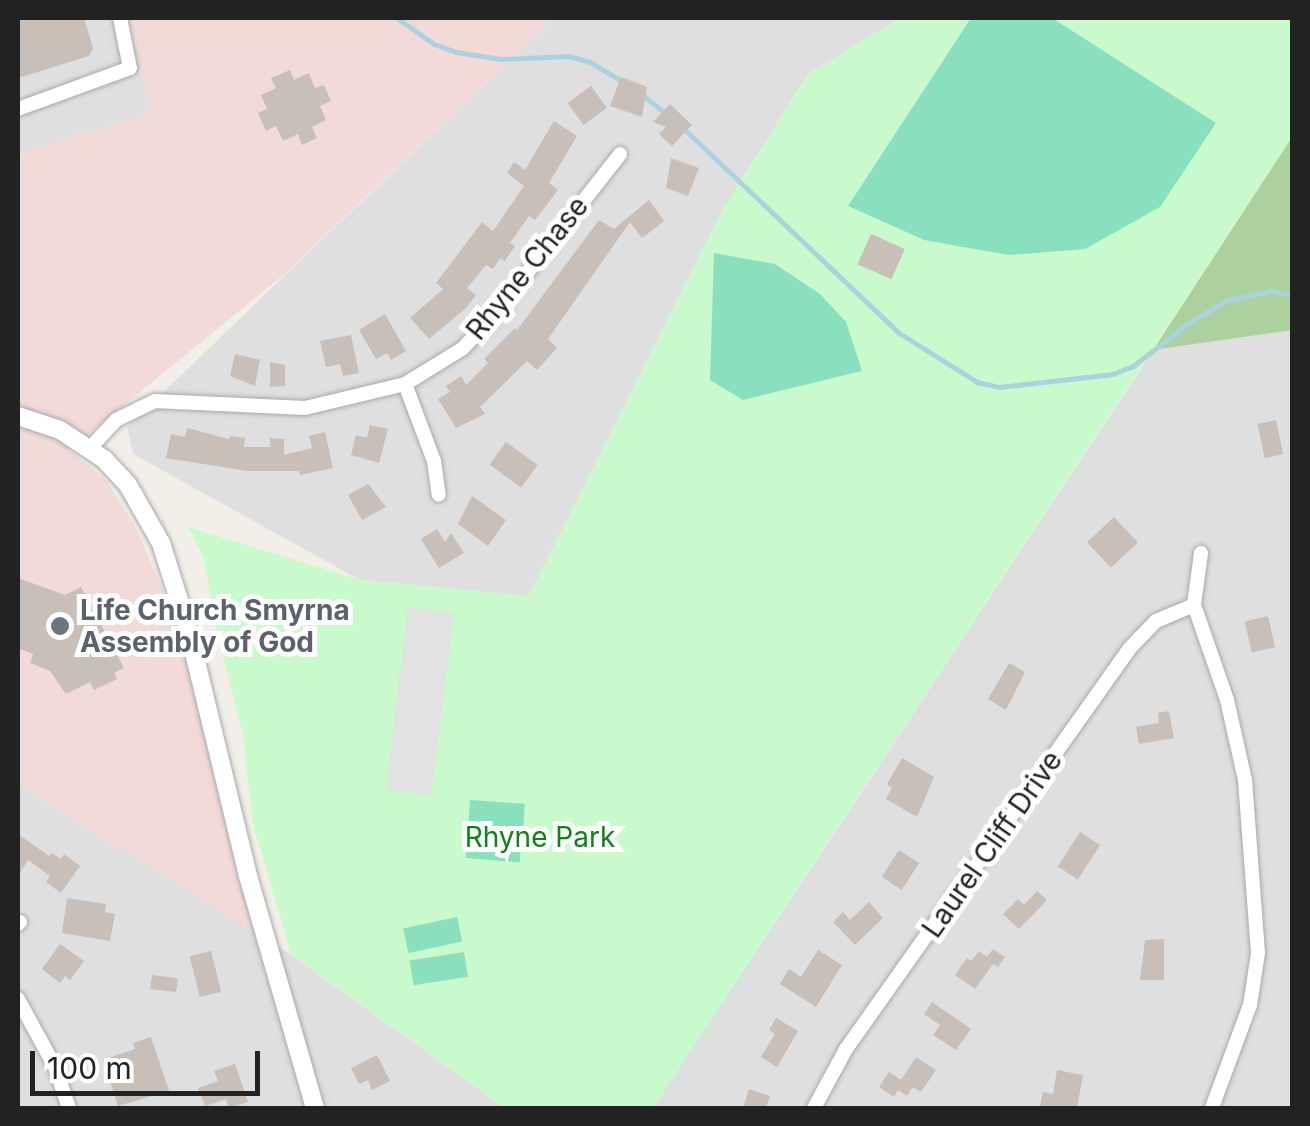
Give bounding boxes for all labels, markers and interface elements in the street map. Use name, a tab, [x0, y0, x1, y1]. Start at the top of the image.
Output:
street label: Rhyne Chase	[459, 190, 595, 346]
place label: Life Church Smyrna Assembly of God	[80, 593, 350, 659]
marker: Life Church Smyrna Assembly of God	[49, 615, 71, 637]
street label: Laurel Cliff Drive	[915, 744, 1069, 944]
park label: Rhyne Park	[465, 820, 615, 854]
scale bar	[35, 1031, 265, 1093]
text: 100 m	[47, 1050, 132, 1086]

